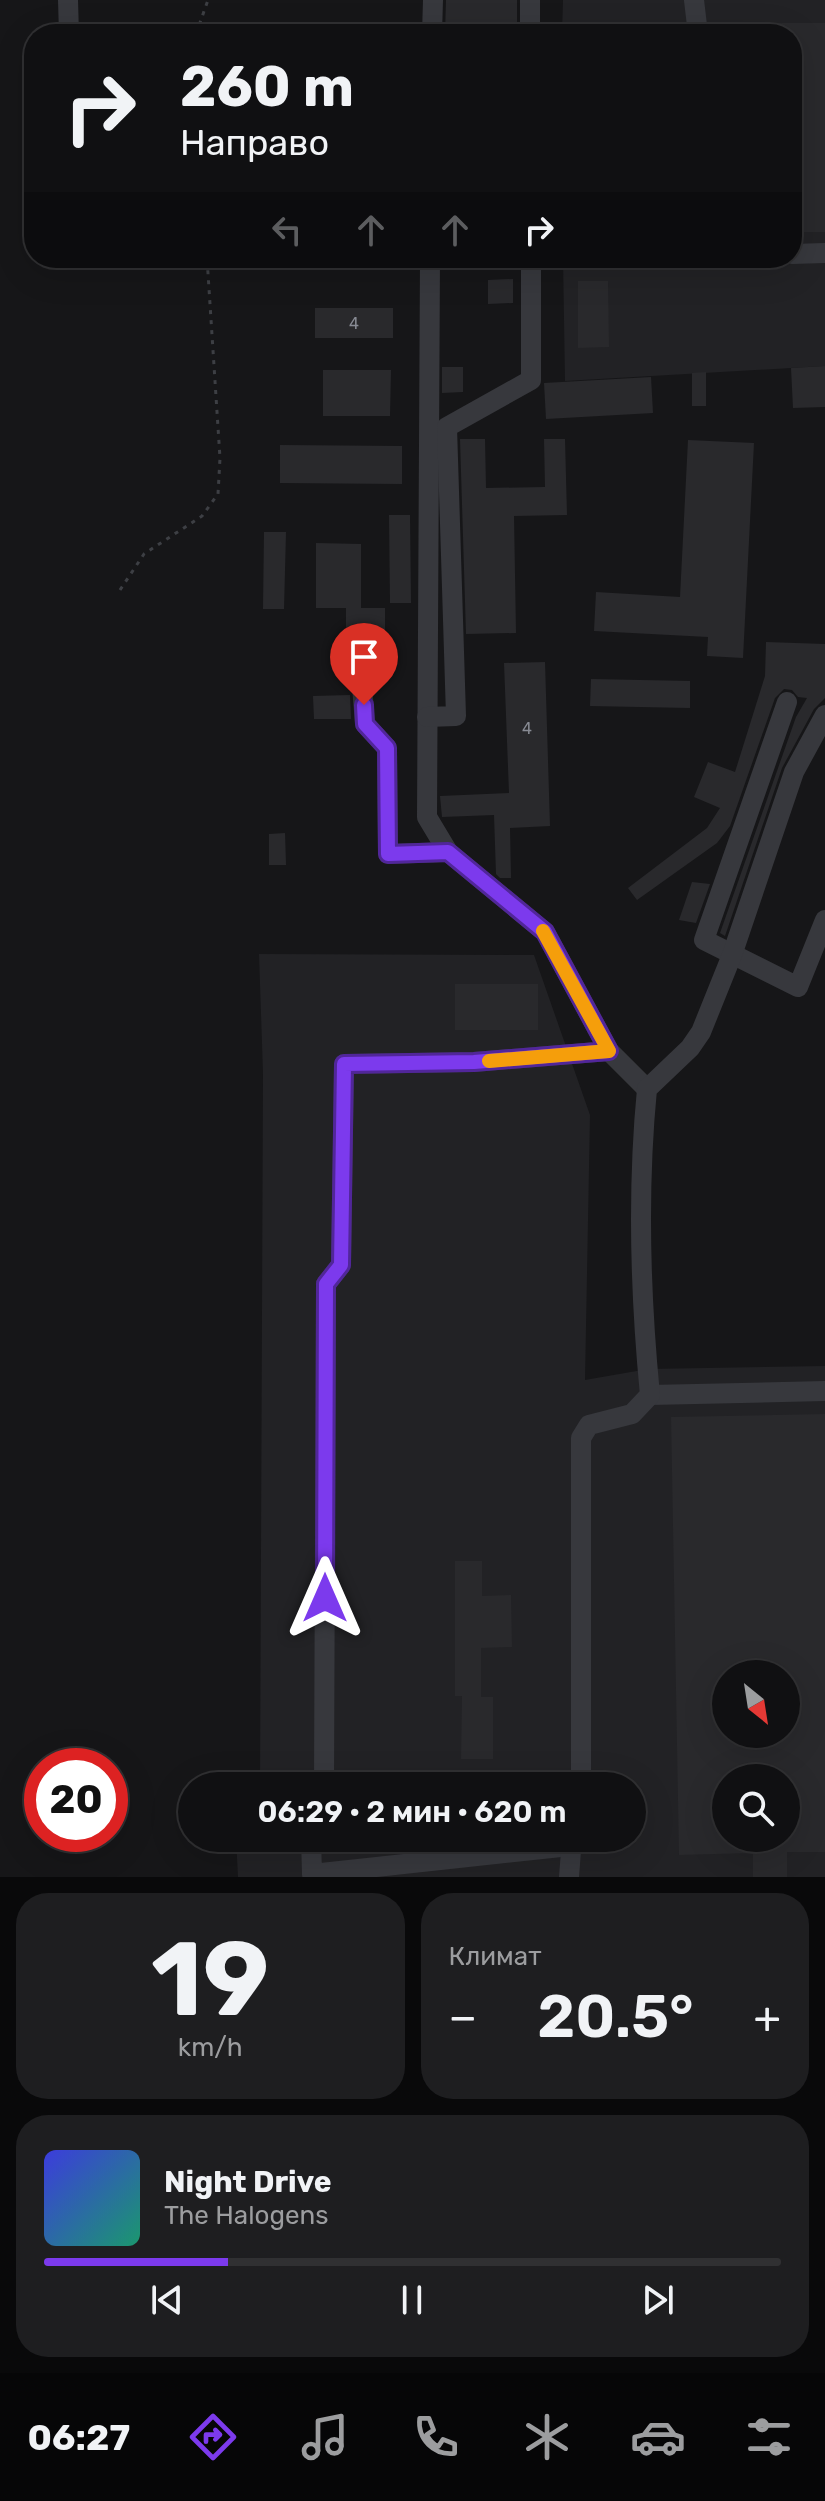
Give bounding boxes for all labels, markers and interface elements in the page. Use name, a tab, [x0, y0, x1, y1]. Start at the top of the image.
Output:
text: 260 m	[180, 54, 354, 120]
icon: right	[48, 56, 152, 160]
text: Направо	[180, 121, 329, 164]
icon: left	[265, 208, 309, 252]
icon: ahead	[349, 208, 393, 252]
icon: ahead	[433, 208, 477, 252]
icon: right	[517, 208, 561, 252]
house number: 4	[349, 314, 359, 333]
pin	[330, 623, 398, 705]
icon: arrive	[342, 635, 386, 679]
house number: 4	[522, 719, 532, 738]
position arrow	[283, 1556, 367, 1640]
north arrow	[712, 1660, 800, 1748]
map controls	[712, 1660, 800, 1852]
speed limit sign: 20	[24, 1748, 128, 1852]
button: search	[712, 1764, 800, 1852]
text: 06:29 · 2 мин · 620 m	[258, 1794, 566, 1830]
text: 19	[151, 1918, 269, 2041]
text: Климат	[449, 1941, 541, 1972]
text: 20.5°	[537, 1981, 694, 2052]
text: −	[449, 1991, 477, 2043]
text: +	[754, 1991, 781, 2043]
text: km/h	[178, 2032, 243, 2063]
text: Night Drive	[164, 2164, 332, 2200]
text: The Halogens	[164, 2200, 329, 2231]
icon: previous	[145, 2278, 189, 2322]
icon: pause	[390, 2278, 434, 2322]
icon: next	[636, 2278, 680, 2322]
icon: directions	[185, 2409, 241, 2465]
icon: music	[297, 2409, 353, 2465]
icon: phone	[408, 2409, 464, 2465]
icon: climate	[519, 2409, 575, 2465]
icon: car	[630, 2409, 686, 2465]
icon: filters	[741, 2409, 797, 2465]
text: 06:27	[28, 2416, 130, 2459]

